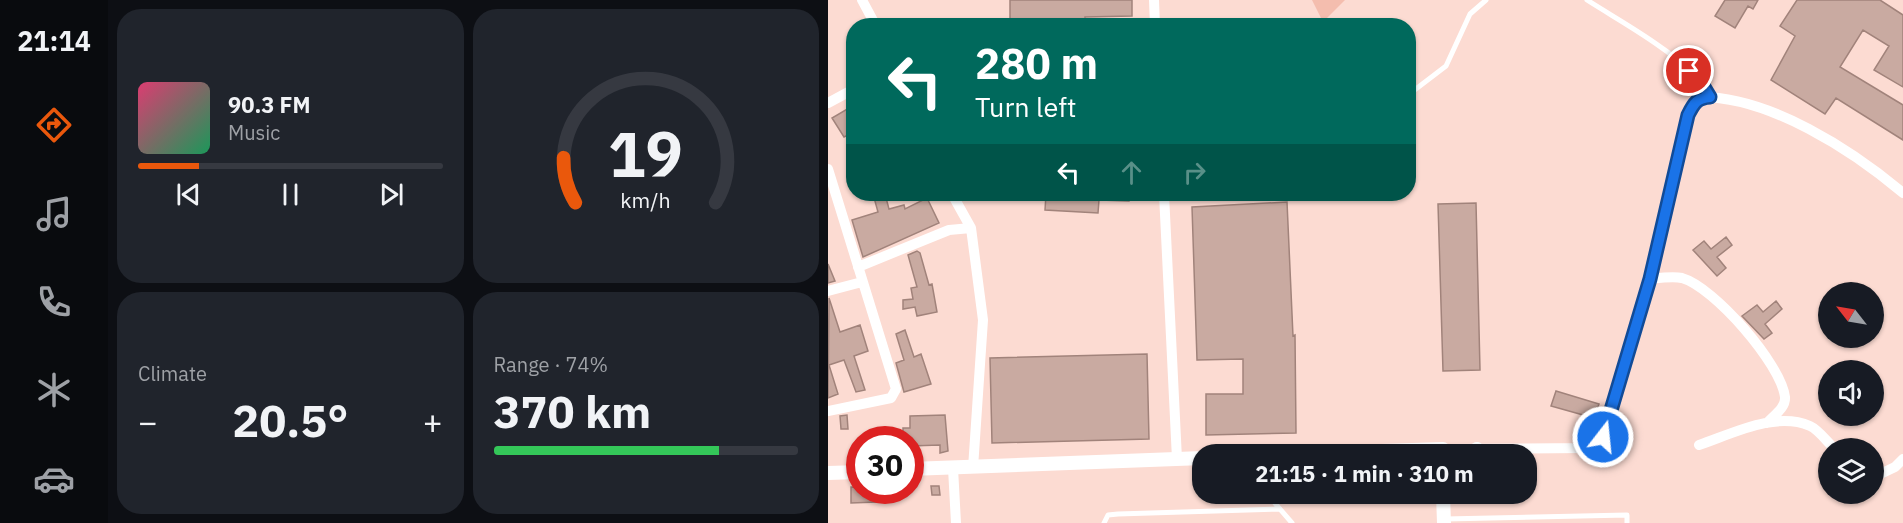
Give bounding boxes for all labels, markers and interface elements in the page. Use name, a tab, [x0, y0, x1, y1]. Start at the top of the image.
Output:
text: 21:14	[17, 23, 91, 58]
text: 280 m	[975, 36, 1098, 91]
icon: left	[876, 42, 954, 120]
pin	[1663, 45, 1714, 96]
icon: arrive	[1672, 54, 1705, 87]
text: Turn left	[975, 89, 1076, 124]
text: 90.3 FM	[228, 90, 311, 119]
icon: directions	[33, 104, 75, 146]
text: 19	[608, 113, 683, 194]
text: Music	[228, 119, 280, 146]
icon: left	[1052, 156, 1085, 189]
icon: ahead	[1115, 156, 1148, 189]
icon: right	[1178, 156, 1211, 189]
icon: previous	[172, 178, 205, 211]
icon: pause	[274, 178, 307, 211]
icon: next	[375, 178, 408, 211]
text: km/h	[621, 187, 671, 215]
icon: music	[33, 193, 75, 235]
icon: phone	[33, 281, 75, 323]
north arrow	[1818, 282, 1884, 348]
map controls	[1818, 282, 1884, 504]
text: Range · 74%	[494, 351, 608, 378]
text: Climate	[138, 360, 207, 387]
button: sound	[1818, 360, 1884, 426]
icon: climate	[33, 369, 75, 411]
text: 370 km	[494, 382, 651, 440]
text: 20.5°	[232, 391, 348, 449]
text: −	[138, 400, 158, 443]
text: +	[423, 400, 442, 443]
position arrow	[1571, 405, 1635, 469]
speed limit sign: 30	[846, 426, 924, 504]
button: layers	[1818, 438, 1884, 504]
icon: car	[33, 458, 75, 500]
text: 21:15 · 1 min · 310 m	[1255, 459, 1474, 488]

